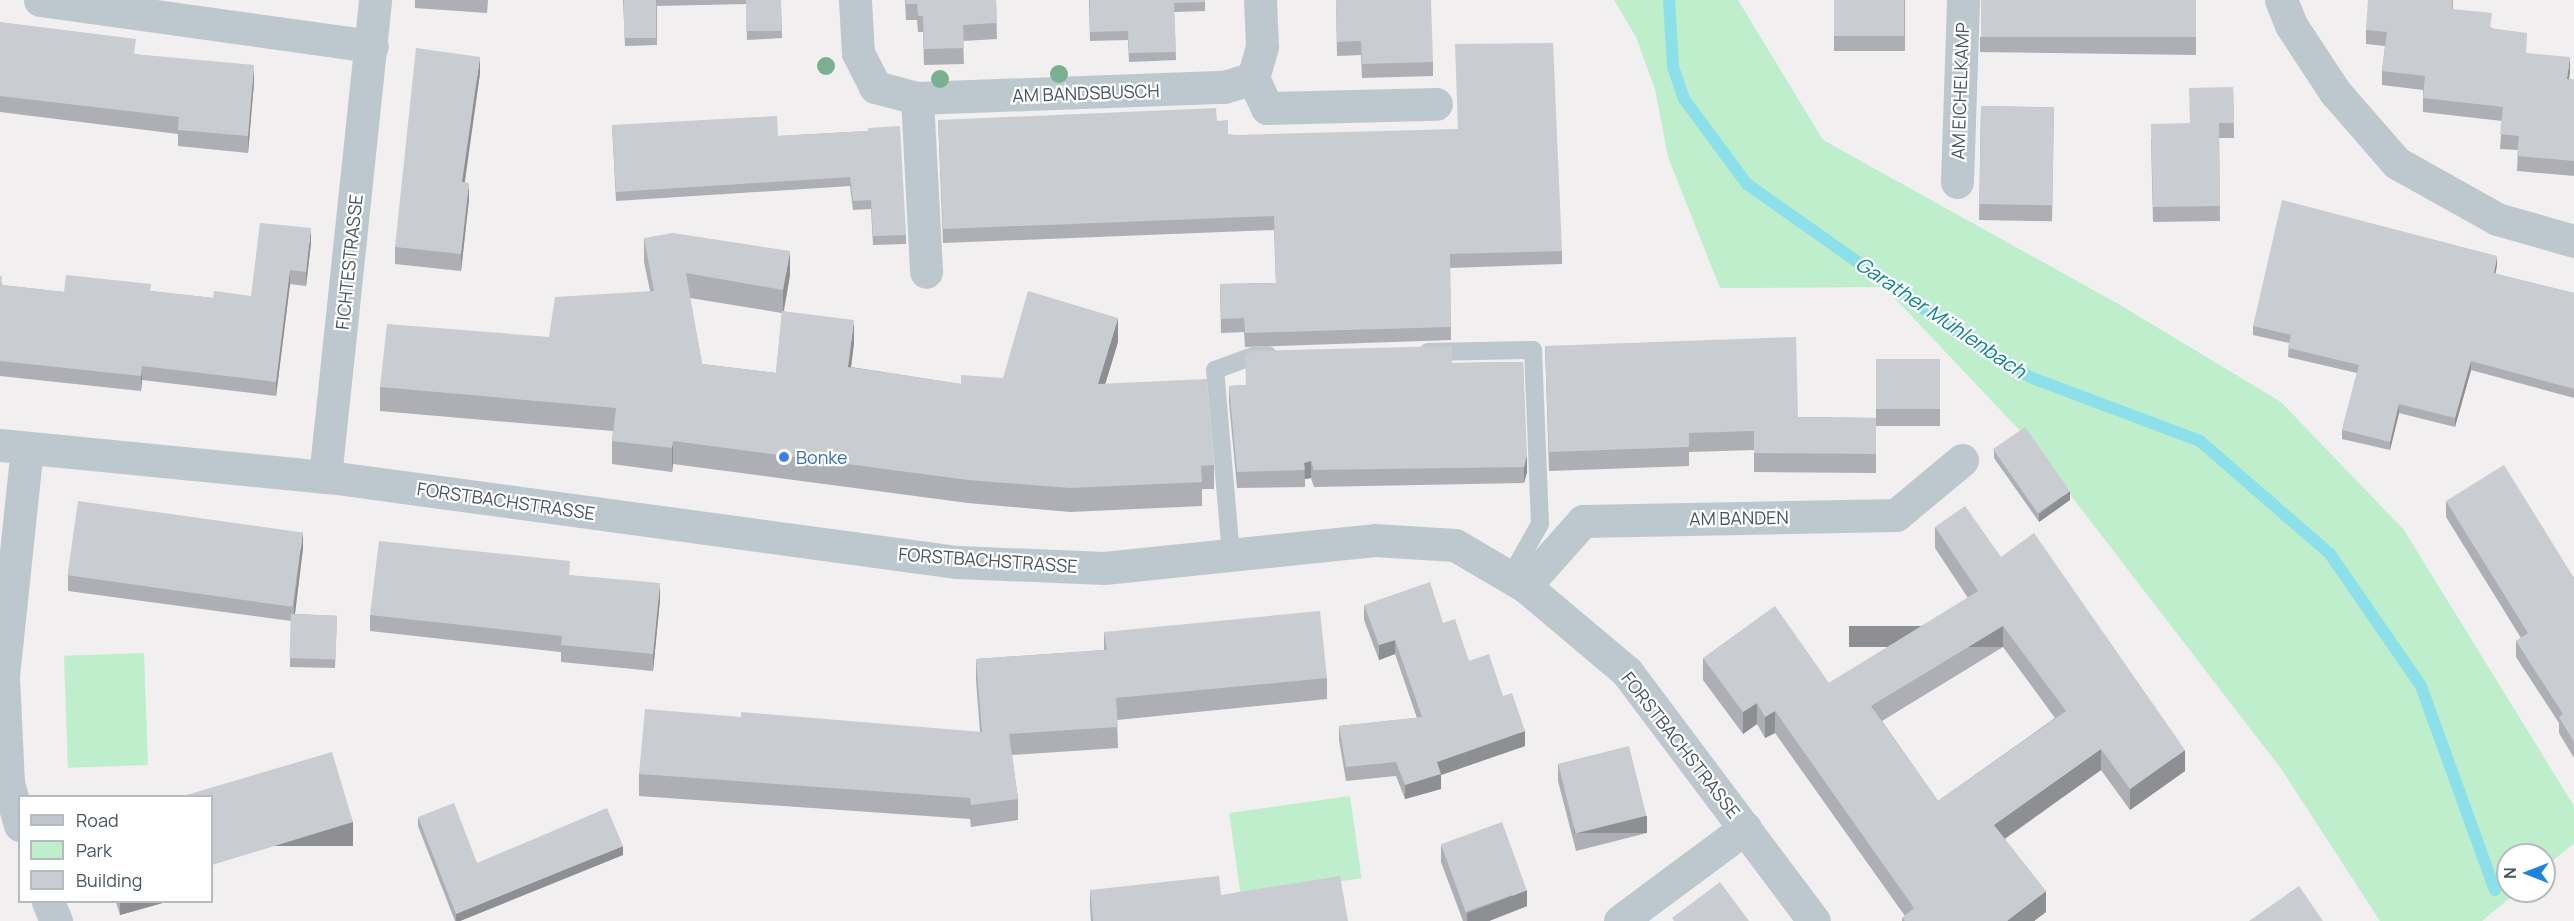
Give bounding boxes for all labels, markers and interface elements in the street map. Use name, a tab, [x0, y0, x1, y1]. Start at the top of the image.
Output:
street label: AM EICHELKAMP	[1947, 22, 1973, 160]
street label: AM BANDSBUSCH	[1012, 80, 1160, 106]
street label: FICHTESTRASSE	[331, 193, 367, 331]
water label: Garather Mühlenbach	[1851, 251, 2031, 383]
place label: Bonke	[796, 446, 848, 468]
marker: Bonke	[777, 450, 791, 464]
street label: FORSTBACHSTRASSE	[416, 478, 596, 524]
street label: AM BANDEN	[1689, 506, 1789, 530]
street label: FORSTBACHSTRASSE	[898, 543, 1078, 577]
street label: FORSTBACHSTRASSE	[1617, 668, 1745, 822]
legend	[18, 795, 213, 903]
text: Road	[76, 808, 119, 832]
text: Park	[76, 838, 112, 862]
north arrow	[2496, 843, 2556, 903]
text: N	[2499, 867, 2521, 879]
text: Building	[76, 868, 142, 892]

